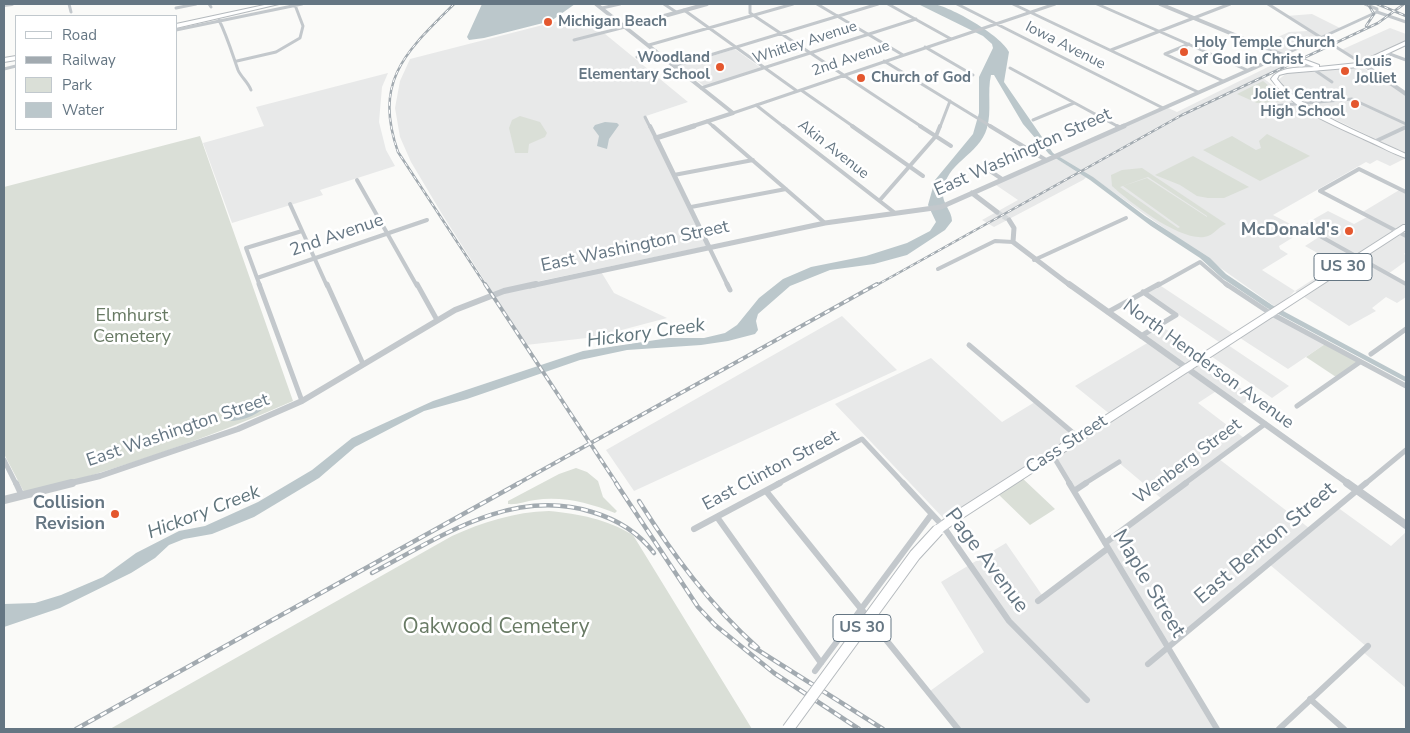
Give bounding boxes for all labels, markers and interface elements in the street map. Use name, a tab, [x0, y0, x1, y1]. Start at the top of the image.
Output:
place label: Michigan Beach	[558, 13, 667, 31]
legend	[15, 15, 178, 130]
marker: Michigan Beach	[542, 16, 554, 28]
street label: Whitley Avenue	[751, 18, 859, 68]
street label: Iowa Avenue	[1022, 18, 1108, 74]
text: Road	[62, 25, 97, 45]
place label: Holy Temple Church of God in Christ	[1194, 34, 1335, 69]
street label: 2nd Avenue	[810, 37, 892, 81]
marker: Holy Temple Church of God in Christ	[1178, 46, 1190, 58]
place label: Woodland Elementary School	[579, 49, 710, 84]
text: Railway	[62, 50, 116, 70]
place label: Louis Jolliet	[1355, 53, 1396, 88]
marker: Woodland Elementary School	[714, 61, 726, 73]
marker: Louis Jolliet	[1339, 65, 1351, 77]
place label: Church of God	[871, 69, 971, 87]
marker: Church of God	[855, 72, 867, 84]
text: Park	[62, 75, 92, 95]
place label: Joliet Central High School	[1253, 86, 1345, 121]
marker: Joliet Central High School	[1349, 98, 1361, 110]
text: Water	[62, 100, 104, 120]
street label: East Washington Street	[931, 104, 1115, 202]
street label: Akin Avenue	[794, 117, 872, 183]
street label: 2nd Avenue	[287, 210, 387, 262]
street label: East Washington Street	[539, 217, 731, 277]
place label: McDonald's	[1241, 220, 1339, 242]
marker: McDonald's	[1343, 225, 1355, 237]
road number: US 30	[1314, 253, 1372, 280]
street label: North Henderson Avenue	[1118, 296, 1298, 434]
park label: Elmhurst Cemetery	[93, 306, 171, 348]
water label: Hickory Creek	[586, 314, 706, 354]
street label: East Washington Street	[84, 390, 272, 472]
street label: Cass Street	[1022, 411, 1112, 479]
street label: Wenberg Street	[1130, 414, 1246, 510]
street label: East Clinton Street	[699, 426, 843, 516]
street label: East Benton Street	[1190, 478, 1342, 610]
water label: Hickory Creek	[145, 481, 263, 545]
place label: Collision Revision	[33, 493, 105, 536]
street label: Page Avenue	[939, 504, 1033, 618]
marker: Collision Revision	[109, 508, 121, 520]
street label: Maple Street	[1106, 526, 1190, 642]
road number: US 30	[833, 614, 891, 641]
park label: Oakwood Cemetery	[403, 615, 589, 641]

